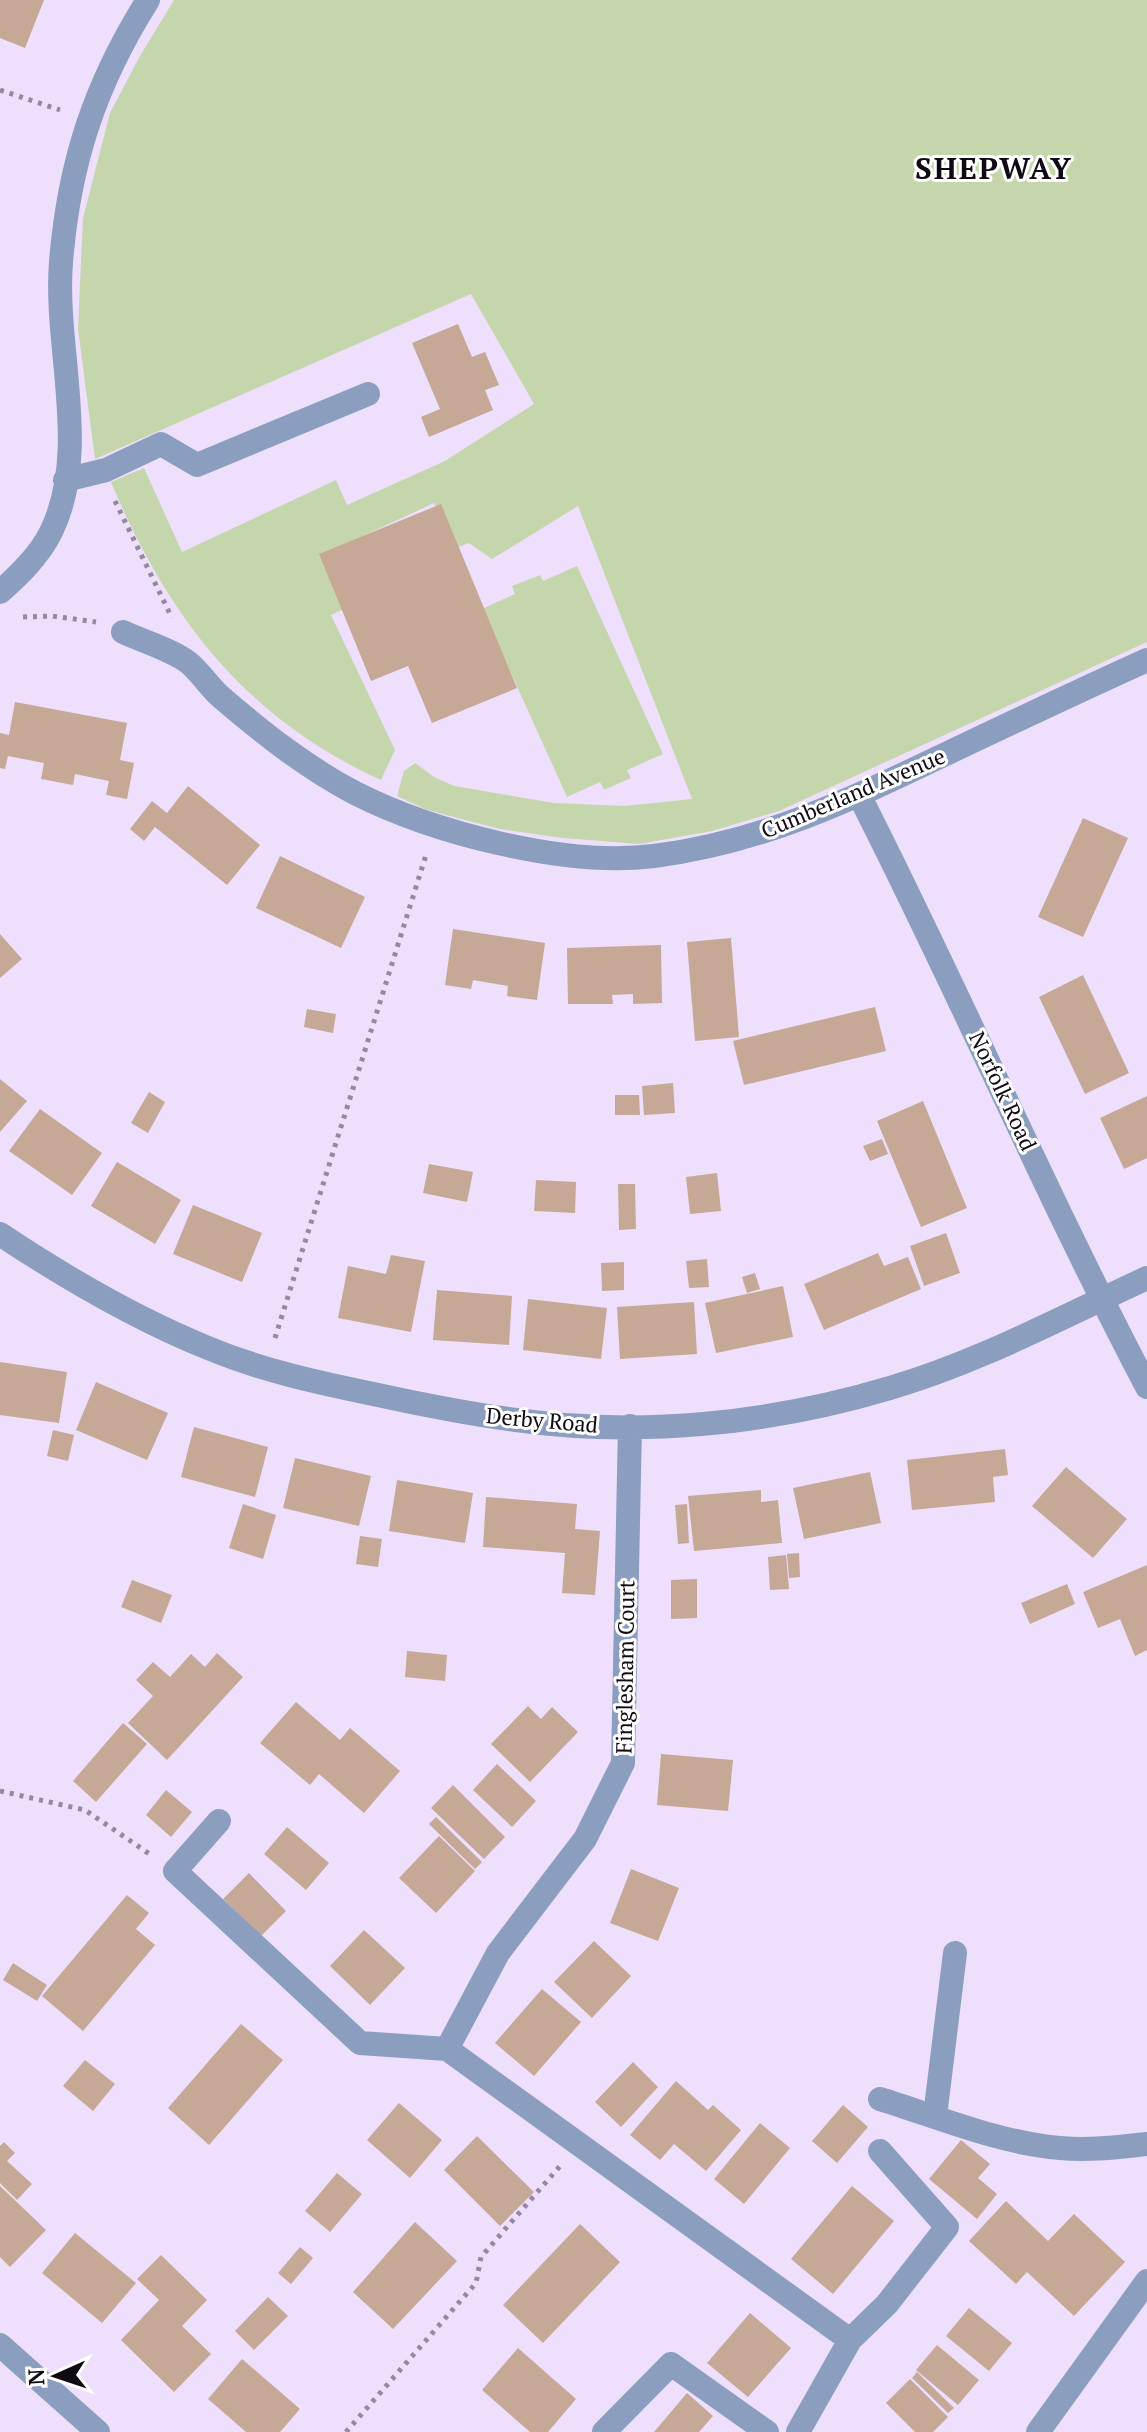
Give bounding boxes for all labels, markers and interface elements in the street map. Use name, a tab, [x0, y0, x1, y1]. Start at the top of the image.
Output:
district label: SHEPWAY	[915, 148, 1073, 188]
street label: Cumberland Avenue	[756, 741, 949, 844]
street label: Norfolk Road	[963, 1026, 1044, 1155]
street label: Derby Road	[485, 1400, 599, 1439]
street label: Finglesham Court	[608, 1580, 641, 1754]
north arrow	[16, 2336, 96, 2416]
text: N	[21, 2368, 50, 2386]

